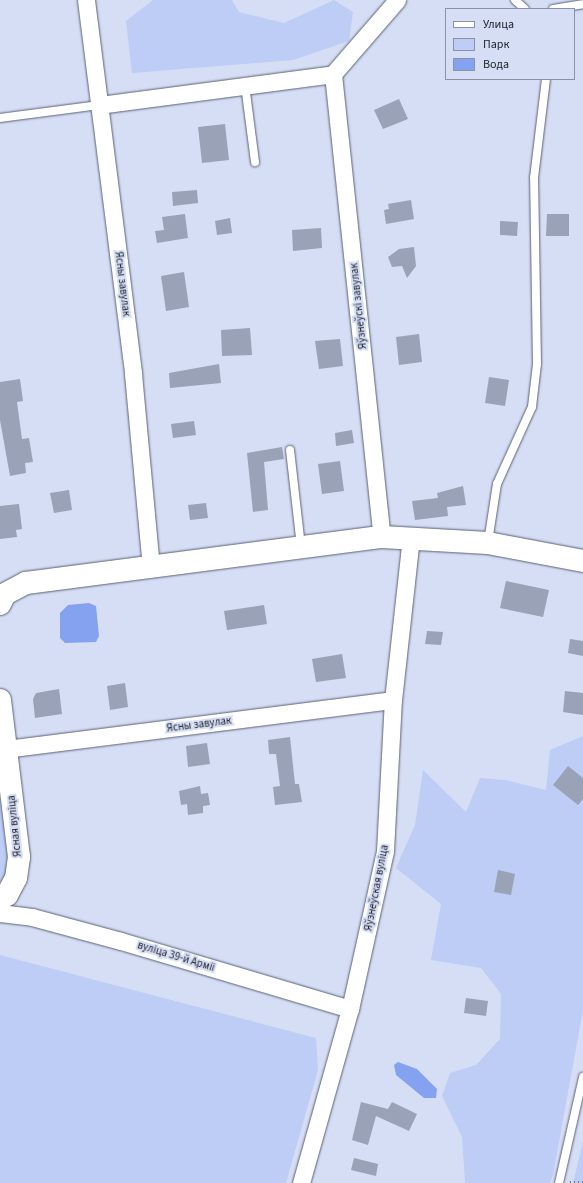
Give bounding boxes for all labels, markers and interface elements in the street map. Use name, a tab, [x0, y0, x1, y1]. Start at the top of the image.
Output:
legend	[445, 8, 575, 80]
text: Улица	[483, 16, 514, 33]
text: Парк	[483, 36, 509, 53]
text: Вода	[483, 56, 509, 73]
street label: Ясны завулак	[111, 251, 133, 317]
street label: Яўзнеўскі завулак	[348, 262, 370, 350]
street label: Ясны завулак	[166, 714, 232, 736]
street label: Ясная вуліца	[5, 795, 25, 857]
street label: Яўзнеўская вуліца	[362, 844, 392, 932]
street label: вуліца 39-й Арміі	[136, 939, 216, 975]

